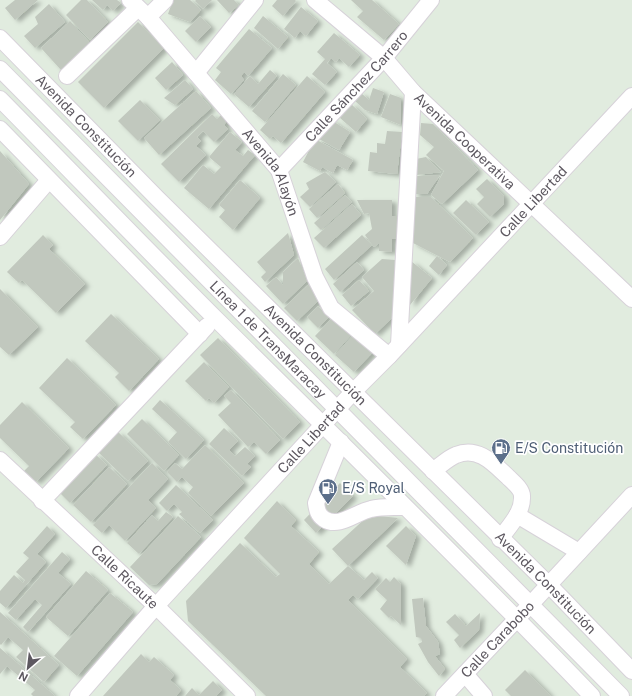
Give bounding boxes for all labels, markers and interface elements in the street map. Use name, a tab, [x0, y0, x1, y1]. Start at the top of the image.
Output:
street label: Calle Sánchez Carrero	[302, 27, 411, 145]
street label: Avenida Constitución	[32, 71, 140, 180]
street label: Avenida Cooperativa	[411, 89, 519, 192]
street label: Avenida Alayón	[239, 125, 302, 218]
street label: Calle Libertad	[496, 163, 570, 241]
street label: Línea 1 de TransMaracay	[207, 278, 330, 402]
street label: Avenida Constitución	[261, 301, 370, 408]
street label: Calle Libertad	[274, 399, 348, 477]
fuel station icon: E/S Constitución	[490, 437, 512, 465]
place label: E/S Constitución	[515, 440, 623, 456]
fuel station icon: E/S Royal	[317, 477, 339, 505]
place label: E/S Royal	[342, 480, 405, 496]
street label: Avenida Constitución	[492, 528, 600, 637]
street label: Calle Ricaute	[88, 542, 162, 612]
street label: Calle Carabobo	[458, 598, 538, 681]
north arrow	[8, 648, 48, 688]
text: N	[17, 670, 30, 684]

